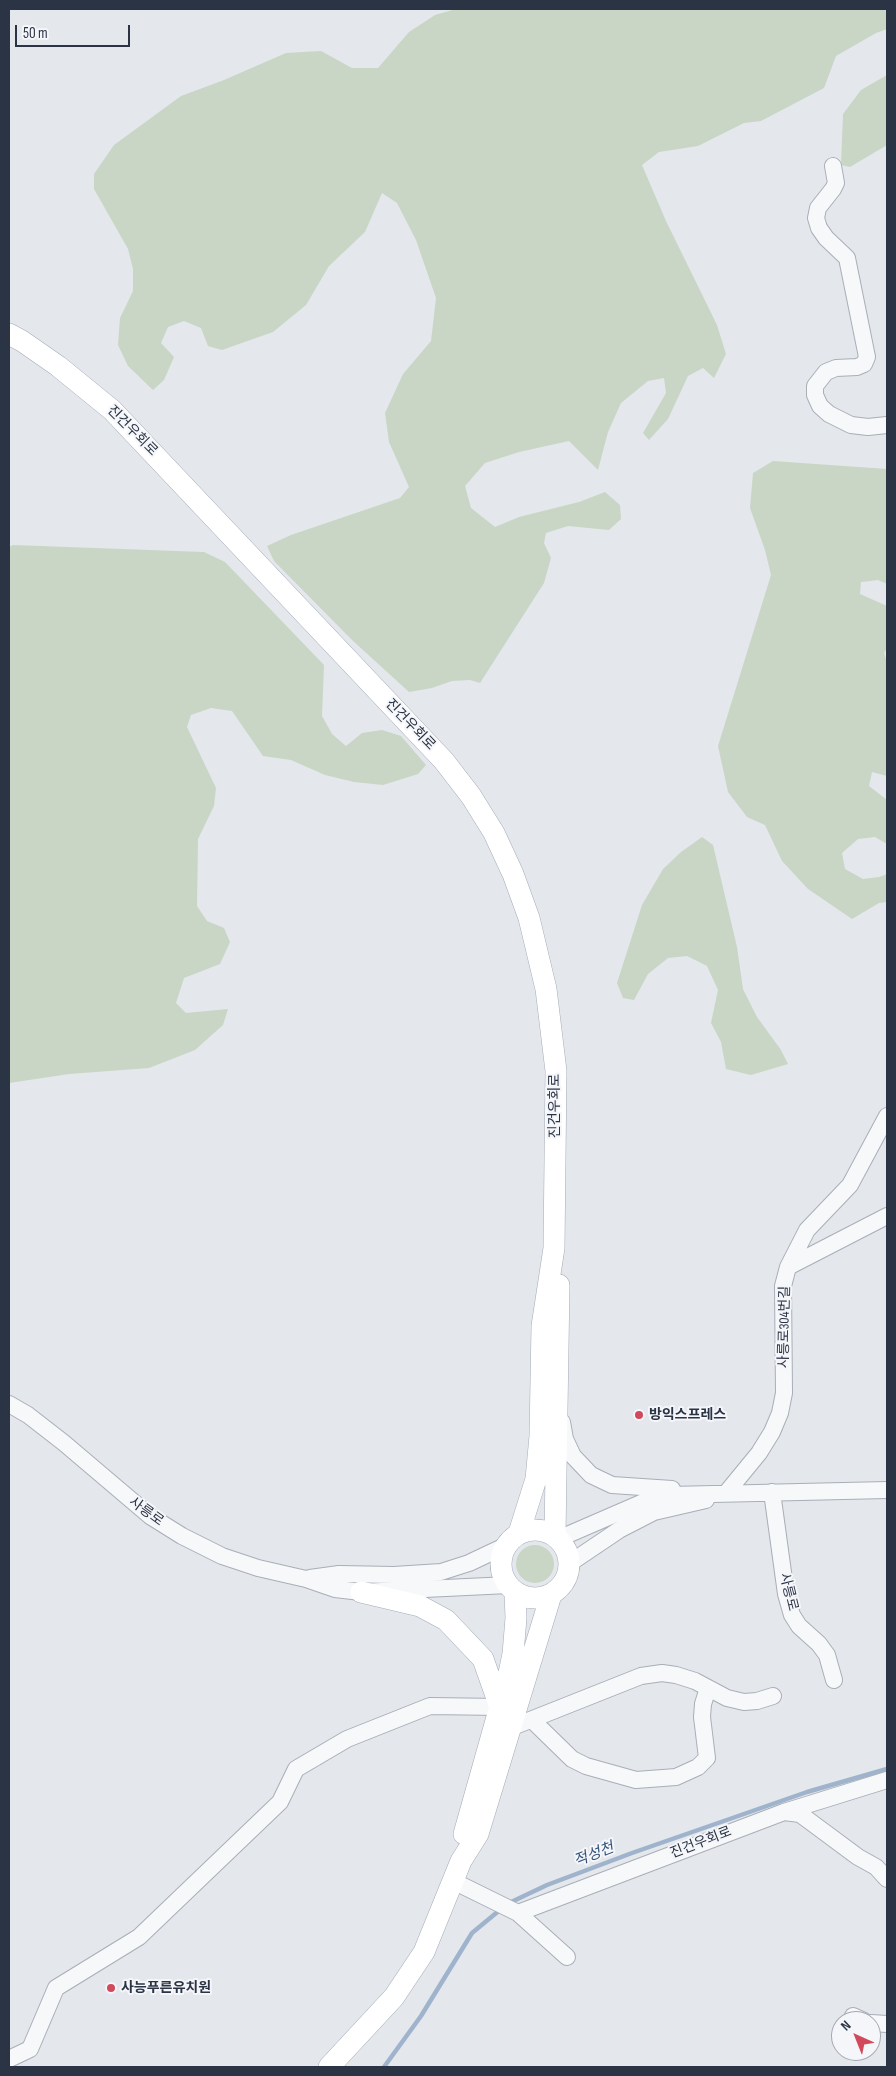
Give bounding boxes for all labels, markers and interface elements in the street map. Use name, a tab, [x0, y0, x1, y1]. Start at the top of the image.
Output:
scale bar	[18, 15, 132, 47]
text: 50 m	[23, 24, 48, 43]
street label: 진건우회로	[103, 402, 161, 460]
street label: 진건우회로	[382, 696, 438, 754]
street label: 진건우회로	[547, 1074, 563, 1138]
street label: 사릉로304번길	[776, 1286, 794, 1368]
place label: 방익스프레스	[649, 1407, 726, 1423]
marker: 방익스프레스	[633, 1409, 645, 1421]
street label: 사릉로	[125, 1494, 167, 1530]
street label: 사릉로	[775, 1571, 801, 1613]
street label: 진건우회로	[668, 1824, 734, 1862]
water label: 적성천	[571, 1839, 617, 1871]
place label: 사능푸른유치원	[121, 1980, 211, 1996]
marker: 사능푸른유치원	[105, 1982, 117, 1994]
north arrow	[831, 2011, 881, 2061]
text: N	[837, 2017, 855, 2034]

